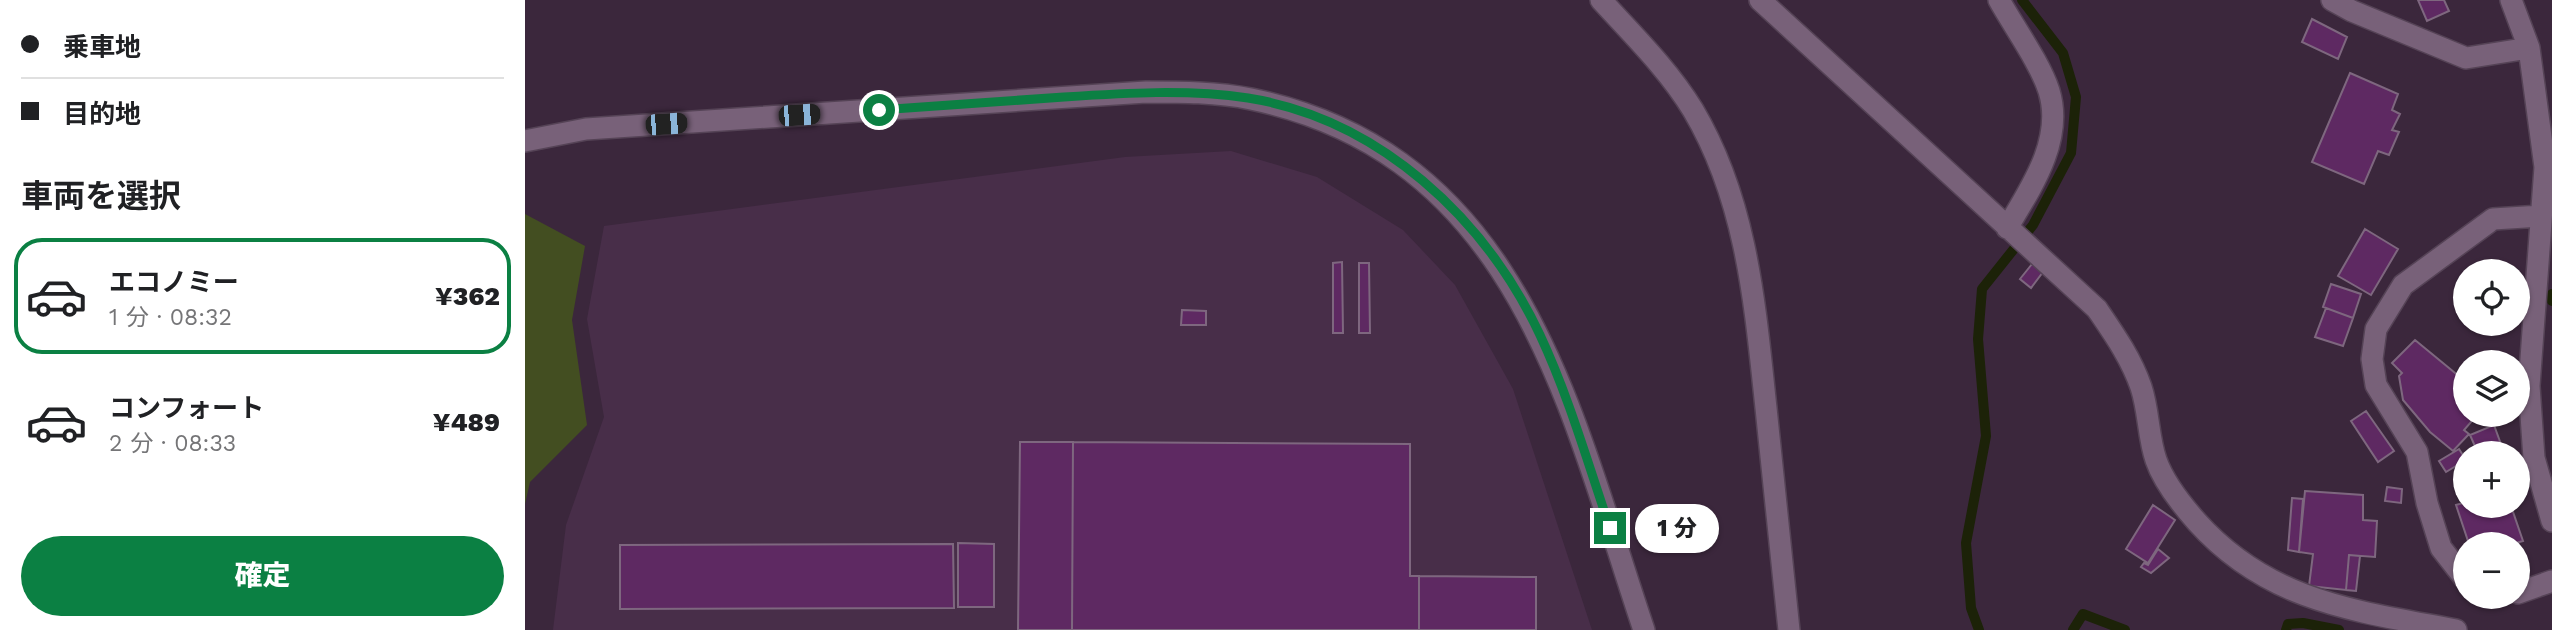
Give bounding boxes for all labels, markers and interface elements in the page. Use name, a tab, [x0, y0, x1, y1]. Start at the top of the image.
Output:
text: 乗車地	[63, 32, 141, 62]
route start	[863, 94, 895, 126]
text: 目的地	[63, 99, 141, 129]
car	[778, 103, 821, 127]
car	[645, 112, 688, 136]
text: 車両を選択	[21, 177, 181, 215]
map controls	[2453, 259, 2530, 609]
button: locate	[2453, 259, 2530, 336]
icon: car	[25, 265, 88, 328]
text: エコノミー	[109, 267, 239, 297]
text: ¥362	[435, 281, 500, 311]
text: 1 分 · 08:32	[109, 304, 232, 331]
button: layers	[2453, 350, 2530, 427]
icon: car	[25, 391, 88, 454]
text: コンフォート	[109, 393, 264, 423]
text: ¥489	[433, 407, 500, 437]
text: 2 分 · 08:33	[109, 430, 236, 457]
button: +	[2453, 441, 2530, 518]
callout: 1 分	[1635, 504, 1719, 552]
route end	[1594, 512, 1626, 544]
text: 1 分	[1657, 515, 1697, 542]
button: −	[2453, 532, 2530, 609]
button: 確定	[21, 536, 504, 616]

